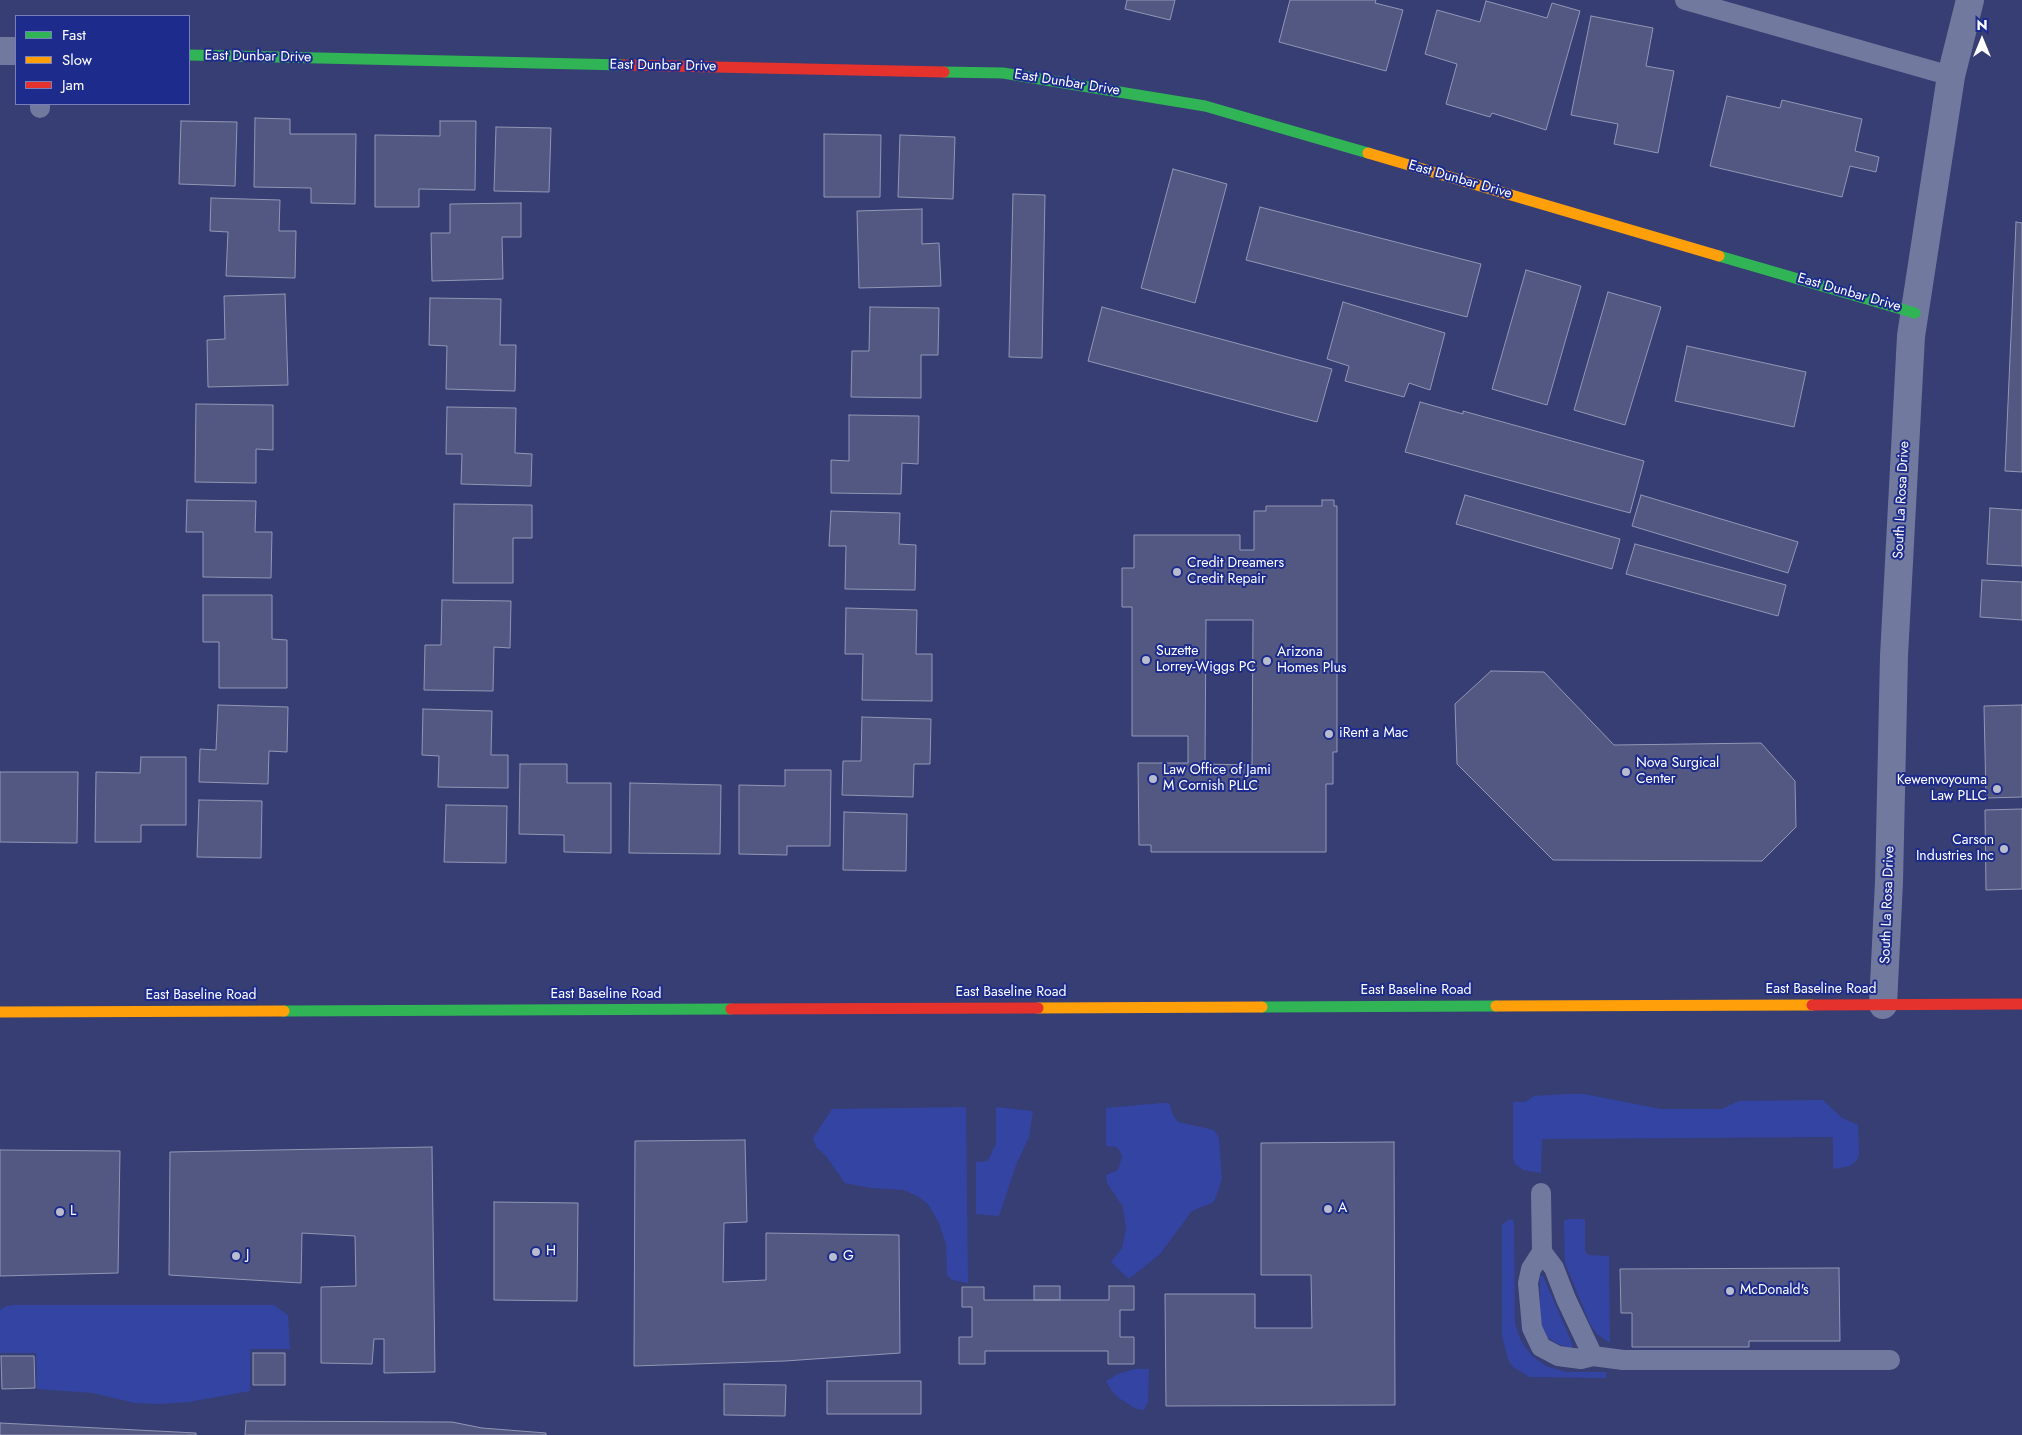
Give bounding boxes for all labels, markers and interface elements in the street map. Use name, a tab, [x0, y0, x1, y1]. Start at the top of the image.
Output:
legend	[15, 15, 190, 105]
north arrow	[1957, 15, 2007, 65]
text: N	[1976, 15, 1988, 35]
text: Fast	[62, 24, 86, 46]
street label: East Dunbar Drive	[205, 48, 311, 66]
text: Slow	[62, 49, 92, 71]
street label: East Dunbar Drive	[610, 57, 716, 75]
street label: East Dunbar Drive	[1013, 66, 1121, 100]
text: Jam	[62, 74, 85, 96]
street label: East Dunbar Drive	[1406, 157, 1514, 203]
street label: East Dunbar Drive	[1795, 270, 1903, 316]
street label: South La Rosa Drive	[1891, 441, 1913, 559]
place label: Credit Dreamers Credit Repair	[1187, 556, 1284, 588]
marker: Credit Dreamers Credit Repair	[1171, 566, 1183, 578]
place label: Suzette Lorrey-Wiggs PC	[1156, 644, 1256, 676]
place label: Arizona Homes Plus	[1277, 645, 1347, 678]
marker: Suzette Lorrey-Wiggs PC	[1140, 654, 1152, 666]
marker: Arizona Homes Plus	[1261, 655, 1273, 667]
place label: iRent a Mac	[1339, 726, 1408, 742]
marker: iRent a Mac	[1323, 728, 1335, 740]
place label: Nova Surgical Center	[1636, 756, 1719, 789]
place label: Law Office of Jami M Cornish PLLC	[1163, 763, 1271, 796]
marker: Nova Surgical Center	[1620, 766, 1632, 778]
marker: Law Office of Jami M Cornish PLLC	[1147, 773, 1159, 785]
place label: Kewenvoyouma Law PLLC	[1897, 773, 1987, 806]
marker: Kewenvoyouma Law PLLC	[1991, 783, 2003, 795]
place label: Carson Industries Inc	[1916, 833, 1994, 866]
marker: Carson Industries Inc	[1998, 843, 2010, 855]
street label: South La Rosa Drive	[1878, 846, 1898, 964]
street label: East Baseline Road	[1766, 982, 1876, 998]
street label: East Baseline Road	[1361, 983, 1471, 999]
street label: East Baseline Road	[956, 985, 1066, 1001]
street label: East Baseline Road	[551, 987, 661, 1003]
street label: East Baseline Road	[146, 988, 256, 1004]
place label: A	[1338, 1201, 1347, 1217]
marker: A	[1322, 1203, 1334, 1215]
place label: L	[70, 1204, 76, 1220]
marker: L	[54, 1206, 66, 1218]
place label: H	[546, 1244, 556, 1260]
marker: H	[530, 1246, 542, 1258]
place label: J	[246, 1248, 249, 1264]
place label: G	[843, 1249, 854, 1265]
marker: J	[230, 1250, 242, 1262]
marker: G	[827, 1251, 839, 1263]
place label: McDonald's	[1740, 1283, 1809, 1299]
marker: McDonald's	[1724, 1285, 1736, 1297]

